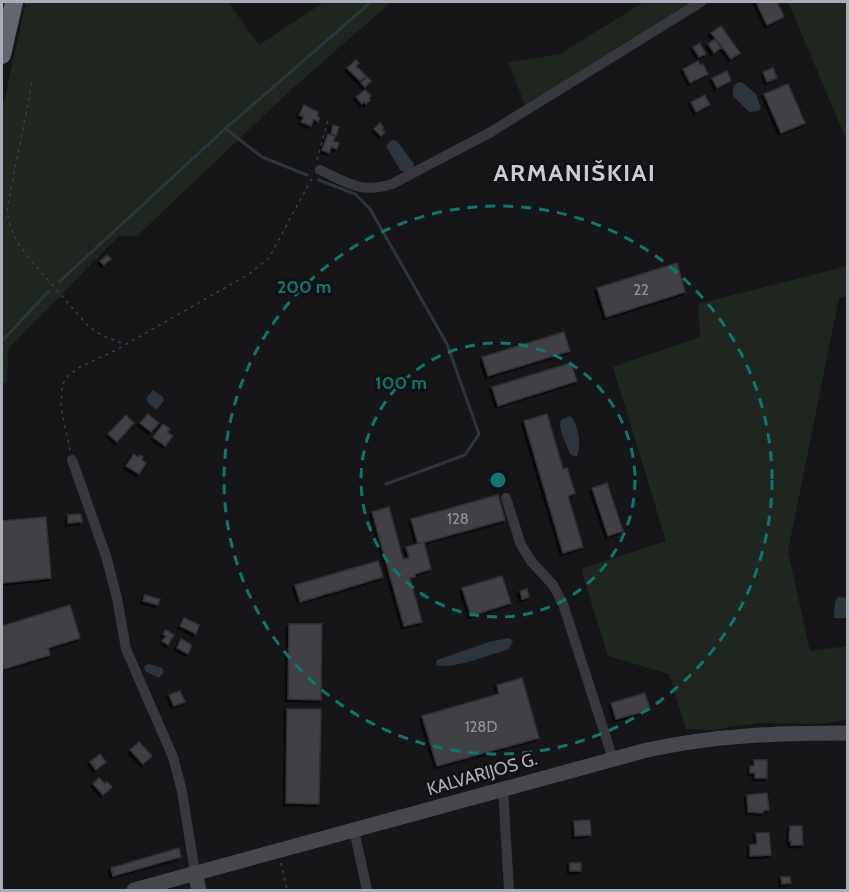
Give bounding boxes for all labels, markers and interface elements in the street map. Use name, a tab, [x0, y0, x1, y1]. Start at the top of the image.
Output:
district label: ARMANIŠKIAI	[494, 158, 656, 187]
text: 200 m	[277, 276, 331, 298]
house number: 22	[633, 281, 649, 299]
text: 100 m	[375, 372, 427, 394]
centre of rings	[488, 470, 508, 490]
house number: 128	[447, 510, 469, 528]
house number: 128D	[465, 718, 497, 736]
street label: KALVARIJOS G.	[424, 748, 540, 800]

